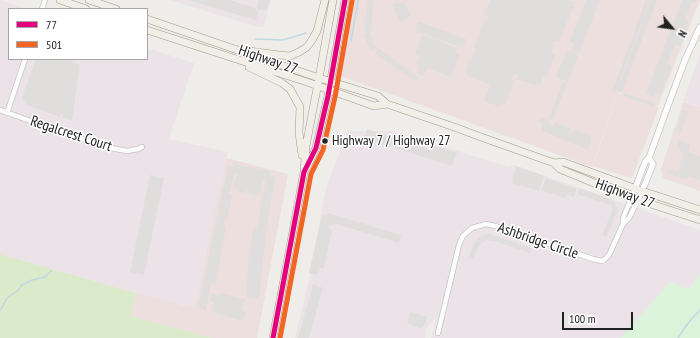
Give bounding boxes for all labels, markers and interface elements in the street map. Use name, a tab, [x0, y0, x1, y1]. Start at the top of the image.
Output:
legend	[8, 8, 148, 60]
north arrow	[652, 8, 692, 48]
text: 77	[46, 17, 57, 32]
text: N	[675, 28, 690, 40]
text: 501	[46, 37, 62, 52]
street label: Highway 27	[236, 41, 300, 79]
street label: Regalcrest Court	[28, 112, 114, 156]
place label: Highway 7 / Highway 27	[332, 133, 451, 149]
marker: Highway 7 / Highway 27	[320, 136, 330, 146]
street label: Highway 27	[593, 175, 657, 213]
street label: Ashbridge Circle	[495, 219, 581, 263]
scale bar	[564, 304, 635, 330]
text: 100 m	[569, 311, 596, 326]

